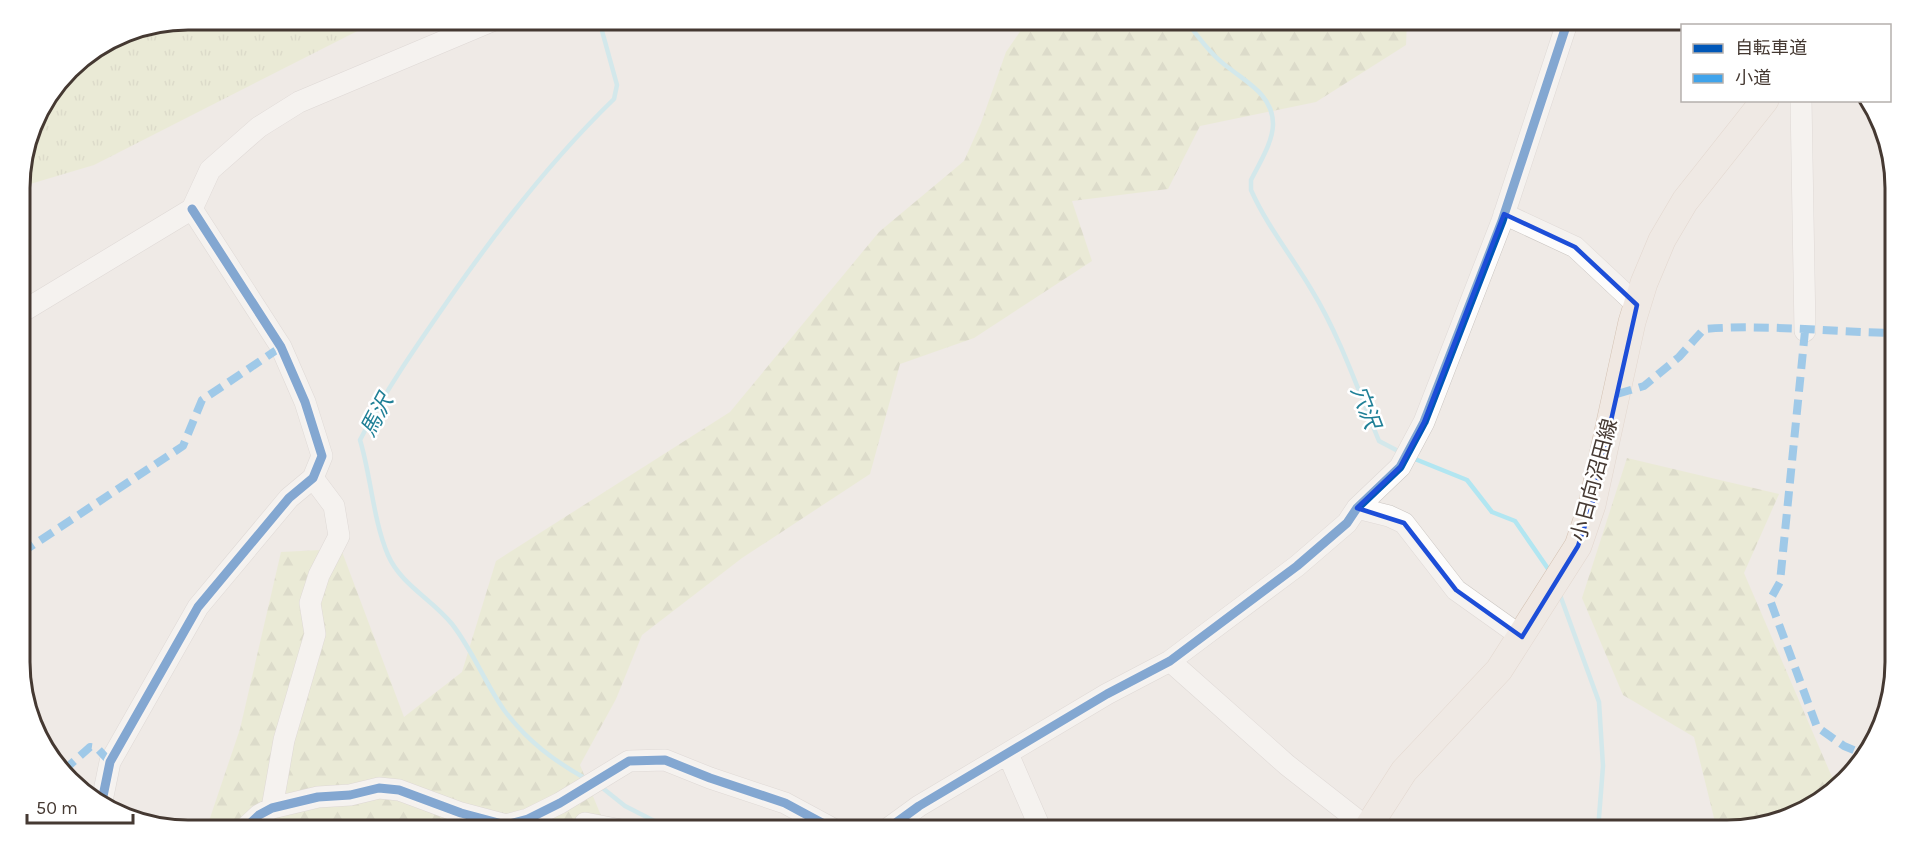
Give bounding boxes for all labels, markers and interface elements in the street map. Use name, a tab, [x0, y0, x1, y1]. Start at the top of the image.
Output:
legend	[1681, 24, 1891, 102]
text: 自転車道	[1735, 37, 1807, 59]
text: 小道	[1735, 67, 1771, 89]
water label: 穴沢	[1345, 382, 1386, 435]
water label: 馬沢	[355, 387, 400, 441]
street label: 小日向沼田線	[1566, 416, 1622, 544]
scale bar	[27, 787, 134, 825]
text: 50 m	[36, 797, 78, 819]

